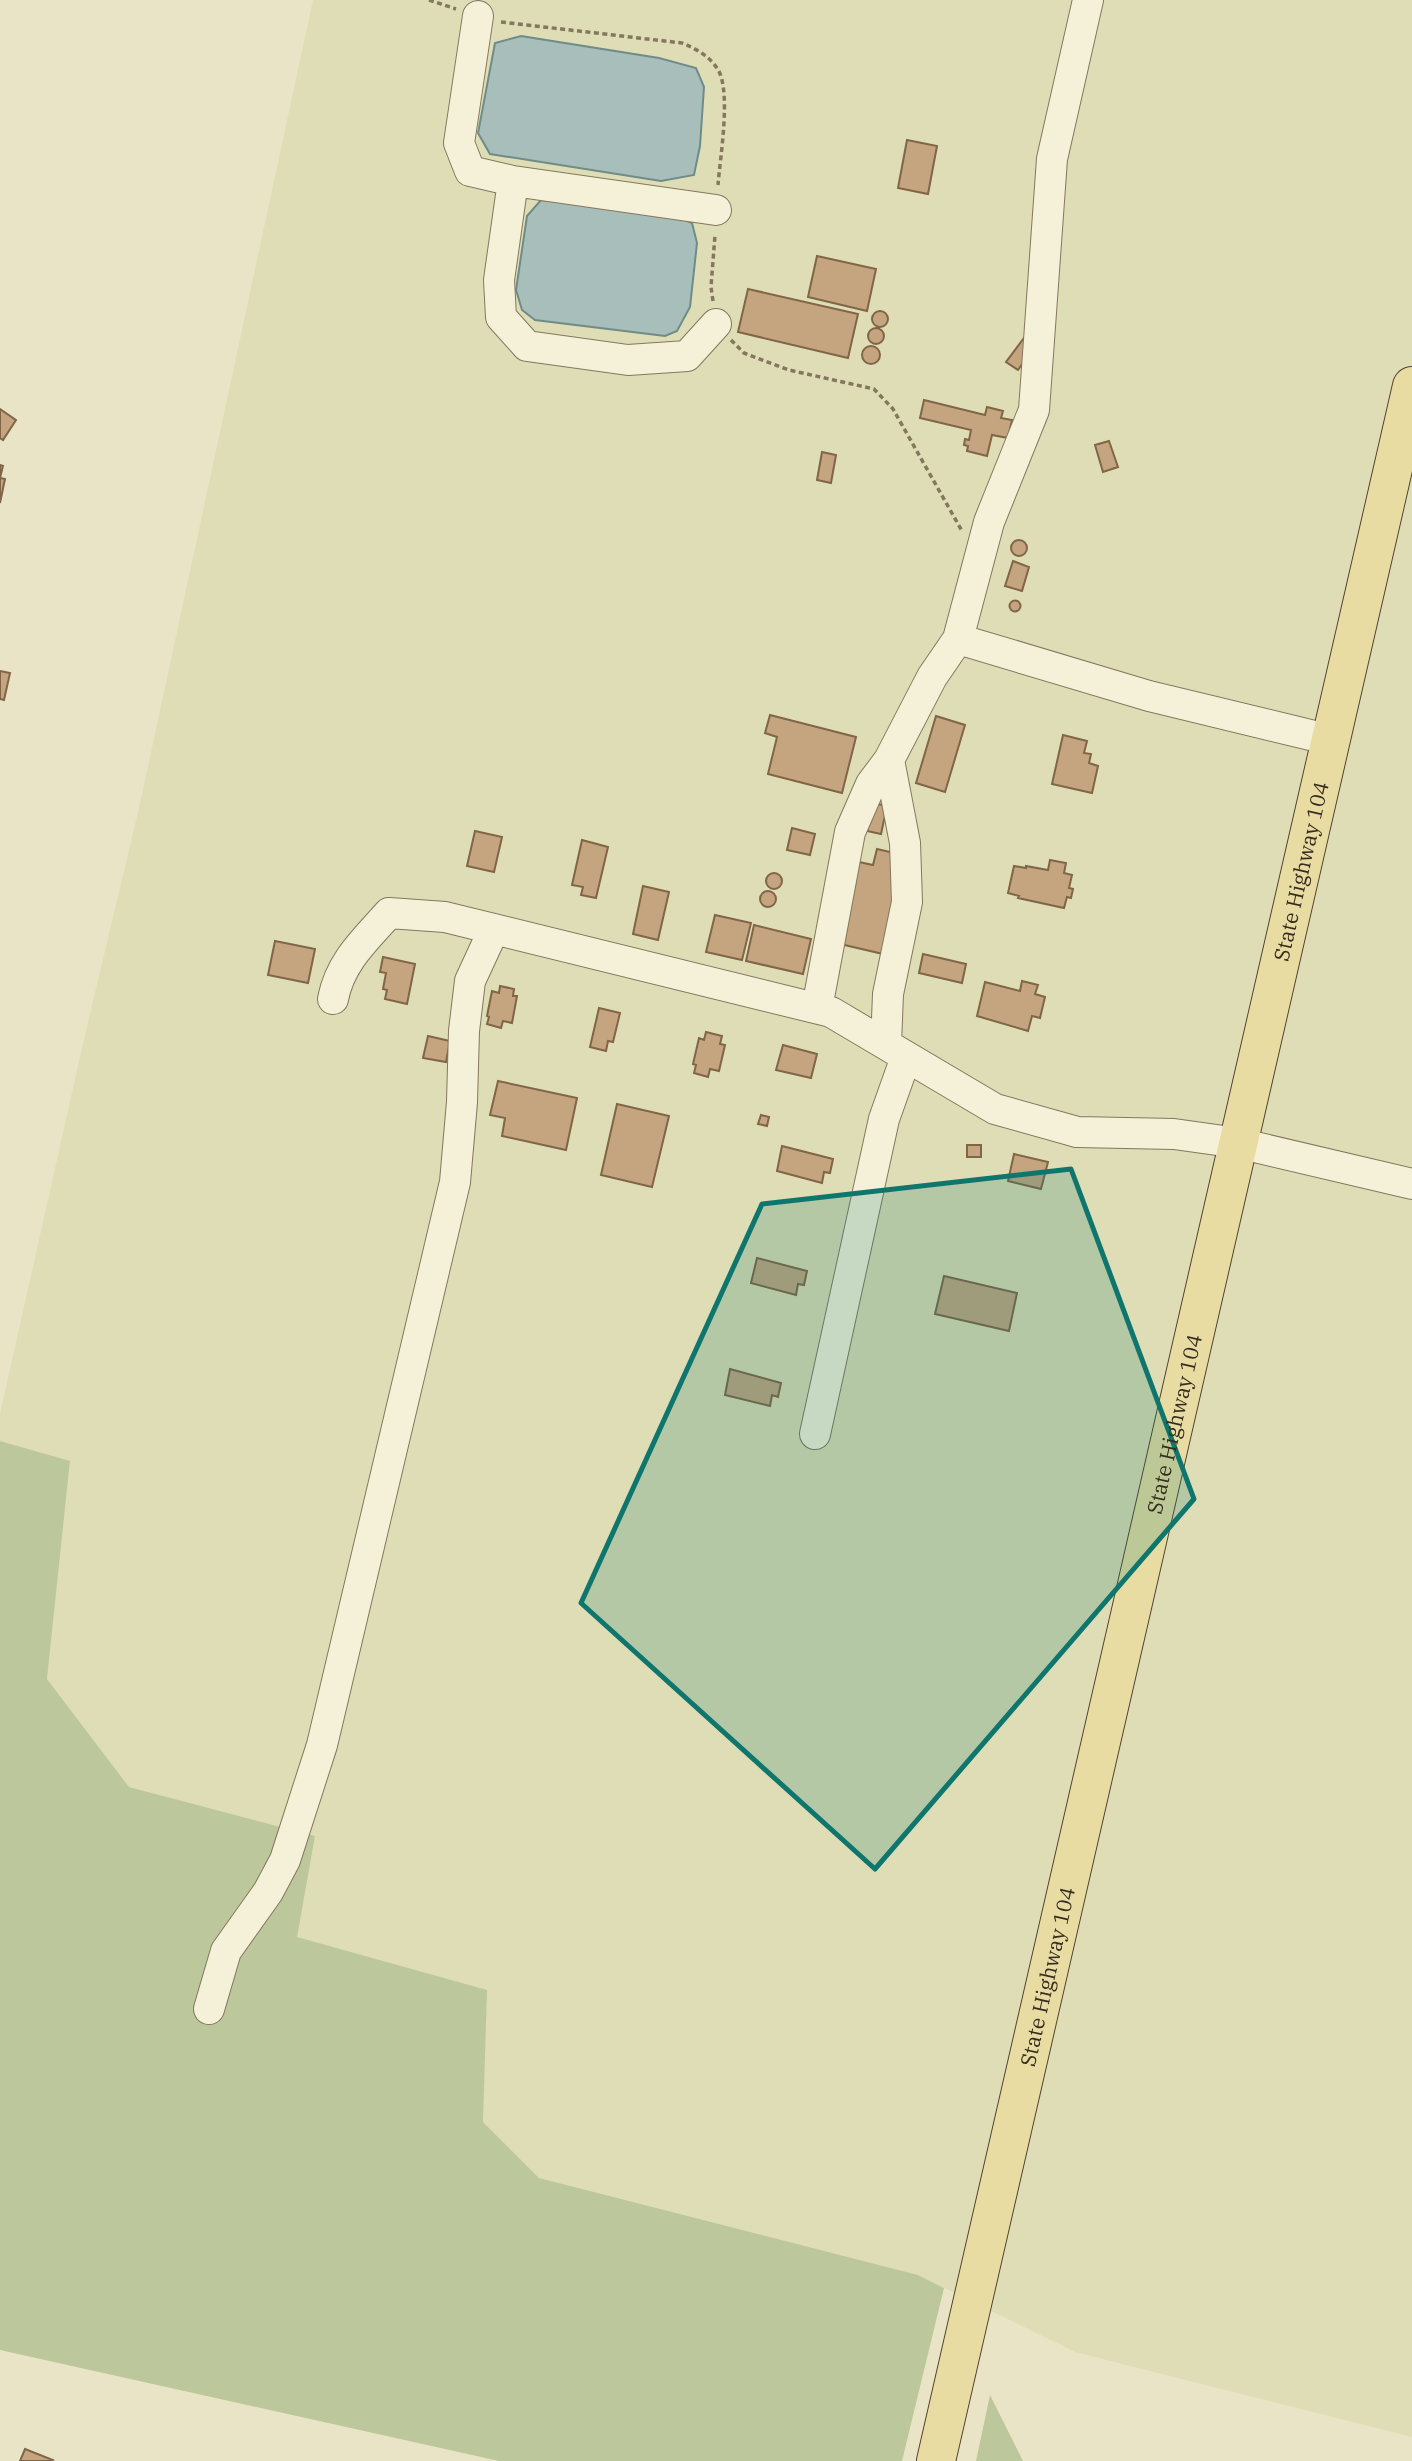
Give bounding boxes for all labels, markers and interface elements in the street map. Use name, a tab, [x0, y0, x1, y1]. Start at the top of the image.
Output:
street label: State Highway 104	[1267, 779, 1335, 964]
street label: State Highway 104	[1140, 1331, 1208, 1516]
street label: State Highway 104	[1013, 1884, 1081, 2069]

